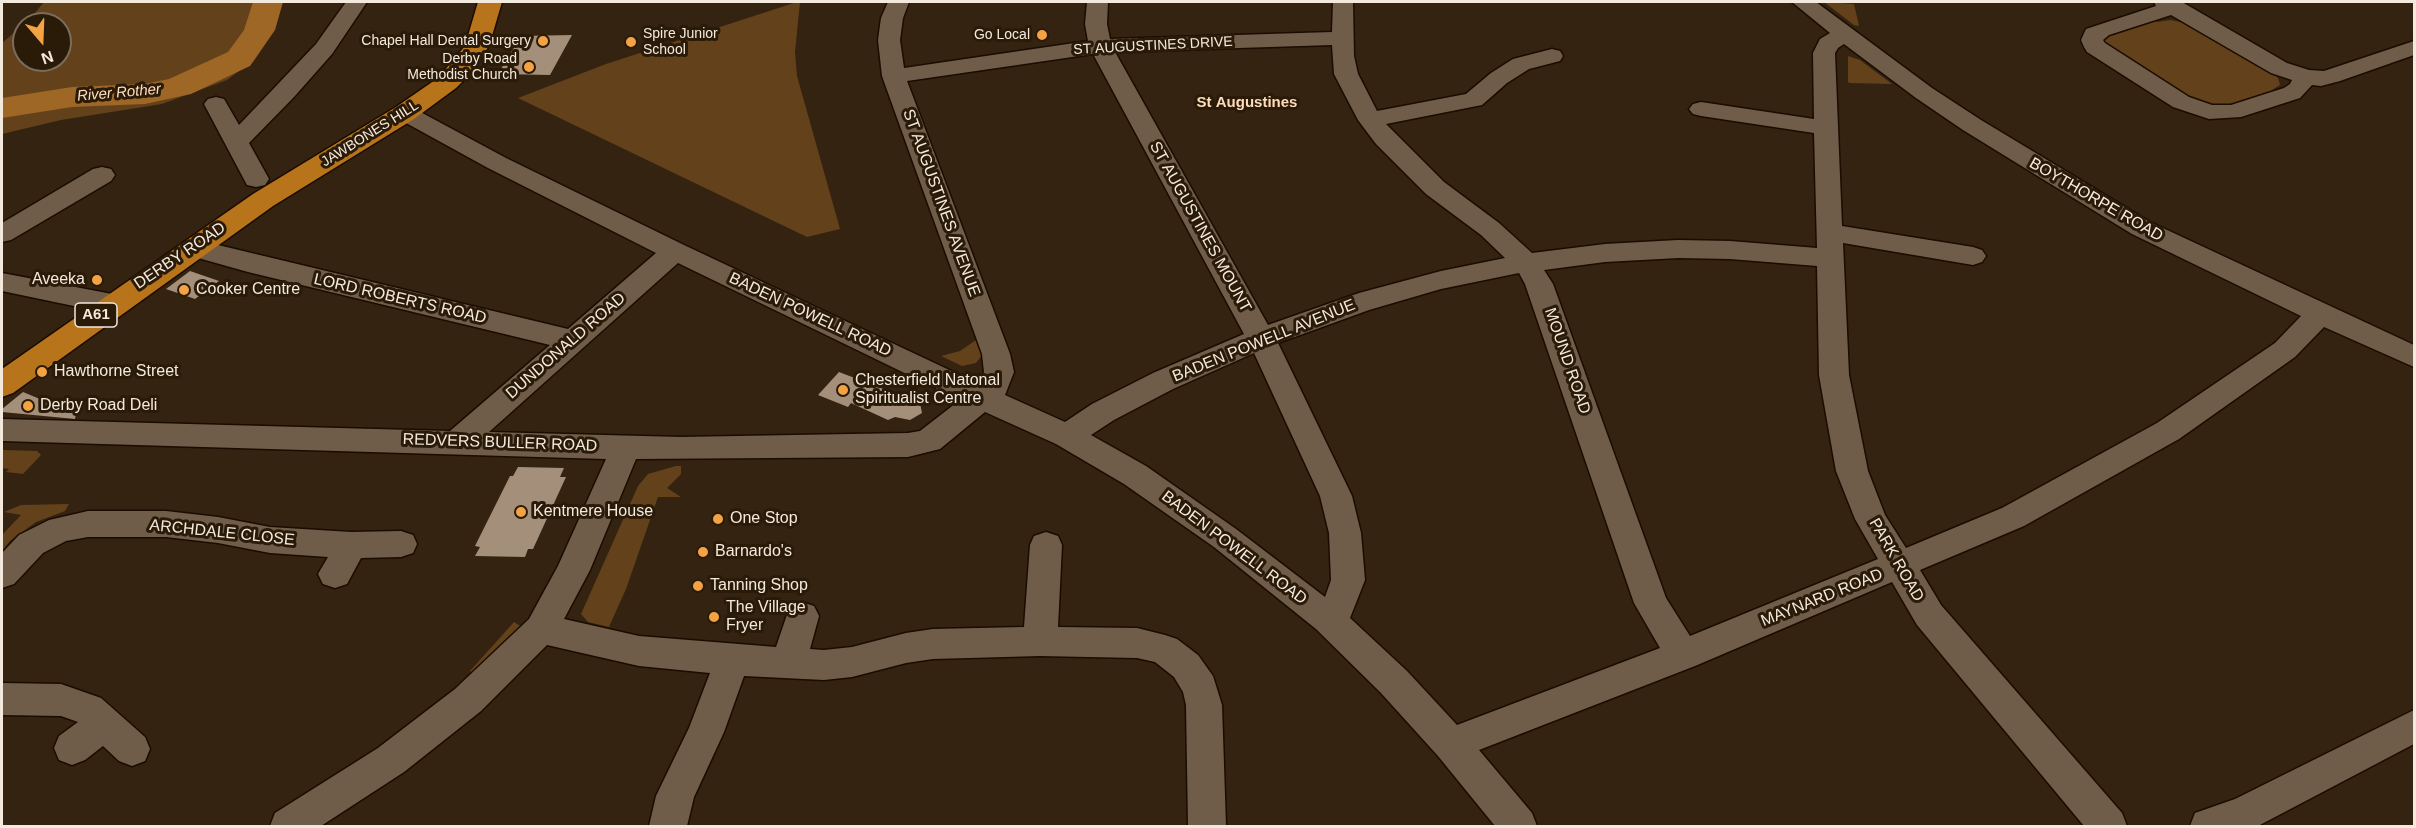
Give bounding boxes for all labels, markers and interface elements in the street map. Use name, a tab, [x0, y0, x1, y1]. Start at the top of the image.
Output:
north arrow	[12, 12, 72, 72]
place label: Spire Junior School	[643, 26, 718, 58]
place label: Go Local	[974, 27, 1030, 43]
marker: Go Local	[1035, 28, 1049, 42]
place label: Chapel Hall Dental Surgery	[361, 33, 531, 49]
street label: ST AUGUSTINES DRIVE	[1073, 33, 1233, 59]
marker: Chapel Hall Dental Surgery	[536, 34, 550, 48]
marker: Spire Junior School	[624, 35, 638, 49]
text: N	[39, 48, 56, 68]
place label: Derby Road Methodist Church	[407, 51, 517, 84]
marker: Derby Road Methodist Church	[522, 60, 536, 74]
water label: River Rother	[76, 80, 162, 106]
district label: St Augustines	[1197, 94, 1297, 112]
street label: JAWBONES HILL	[318, 97, 422, 171]
street label: ST AUGUSTINES AVENUE	[898, 107, 984, 299]
street label: ST AUGUSTINES MOUNT	[1145, 138, 1255, 316]
street label: BOYTHORPE ROAD	[2026, 154, 2166, 246]
street label: DERBY ROAD	[131, 218, 229, 294]
street label: BADEN POWELL ROAD	[726, 269, 894, 361]
place label: Aveeka	[32, 270, 85, 290]
street label: LORD ROBERTS ROAD	[312, 270, 488, 328]
marker: Aveeka	[90, 273, 104, 287]
place label: Cooker Centre	[196, 280, 300, 300]
marker: Cooker Centre	[177, 283, 191, 297]
street label: DUNDONALD ROAD	[502, 289, 630, 403]
street label: BADEN POWELL AVENUE	[1170, 296, 1358, 386]
road number: A61	[75, 303, 117, 327]
street label: MOUND ROAD	[1540, 305, 1594, 417]
place label: Hawthorne Street	[54, 362, 179, 382]
marker: Hawthorne Street	[35, 365, 49, 379]
place label: Chesterfield Natonal Spiritualist Centre	[855, 371, 1000, 409]
marker: Chesterfield Natonal Spiritualist Centre	[836, 383, 850, 397]
place label: Derby Road Deli	[40, 396, 157, 416]
marker: Derby Road Deli	[21, 399, 35, 413]
street label: REDVERS BULLER ROAD	[402, 430, 598, 456]
street label: BADEN POWELL ROAD	[1158, 487, 1310, 609]
place label: Kentmere House	[533, 502, 653, 522]
marker: Kentmere House	[514, 505, 528, 519]
place label: One Stop	[730, 509, 798, 529]
marker: One Stop	[711, 512, 725, 526]
street label: PARK ROAD	[1864, 515, 1928, 605]
street label: ARCHDALE CLOSE	[148, 516, 296, 550]
place label: Barnardo's	[715, 542, 792, 562]
marker: Barnardo's	[696, 545, 710, 559]
street label: MAYNARD ROAD	[1758, 565, 1886, 631]
place label: Tanning Shop	[710, 576, 808, 596]
marker: Tanning Shop	[691, 579, 705, 593]
place label: The Village Fryer	[726, 598, 806, 636]
marker: The Village Fryer	[707, 610, 721, 624]

